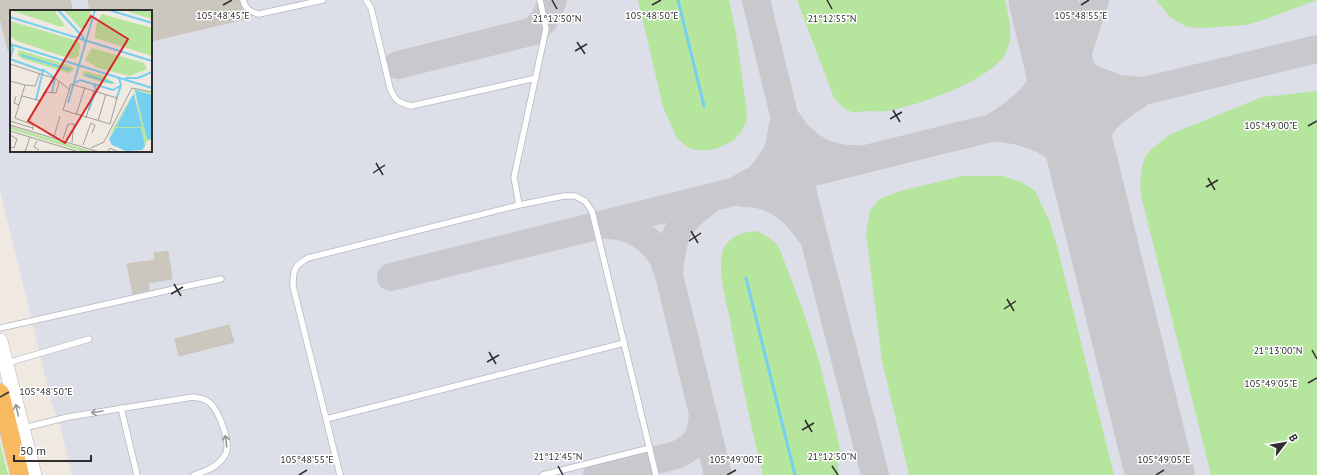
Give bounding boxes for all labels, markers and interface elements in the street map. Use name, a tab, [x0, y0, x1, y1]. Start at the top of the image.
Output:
text: 105°48'45"E	[196, 9, 250, 22]
text: 105°48'50"E	[625, 9, 679, 22]
text: 105°48'55"E	[1054, 9, 1108, 22]
inset map	[10, 10, 152, 152]
text: 21°12'50"N	[532, 12, 582, 25]
text: 21°12'55"N	[807, 12, 857, 25]
text: 105°49'00"E	[1244, 119, 1298, 132]
text: 21°13'00"N	[1253, 344, 1303, 357]
text: 105°49'05"E	[1244, 377, 1298, 390]
text: 105°48'50"E	[19, 385, 73, 398]
one-way arrow	[13, 404, 21, 417]
one-way arrow	[91, 408, 104, 416]
north arrow	[1265, 423, 1305, 463]
text: B	[1286, 431, 1301, 445]
one-way arrow	[222, 435, 230, 448]
scale bar	[14, 437, 91, 463]
text: 50 m	[20, 443, 46, 458]
text: 21°12'45"N	[533, 450, 583, 463]
text: 21°12'50"N	[807, 450, 857, 463]
text: 105°48'55"E	[280, 453, 334, 466]
text: 105°49'00"E	[709, 453, 763, 466]
text: 105°49'05"E	[1137, 453, 1191, 466]

